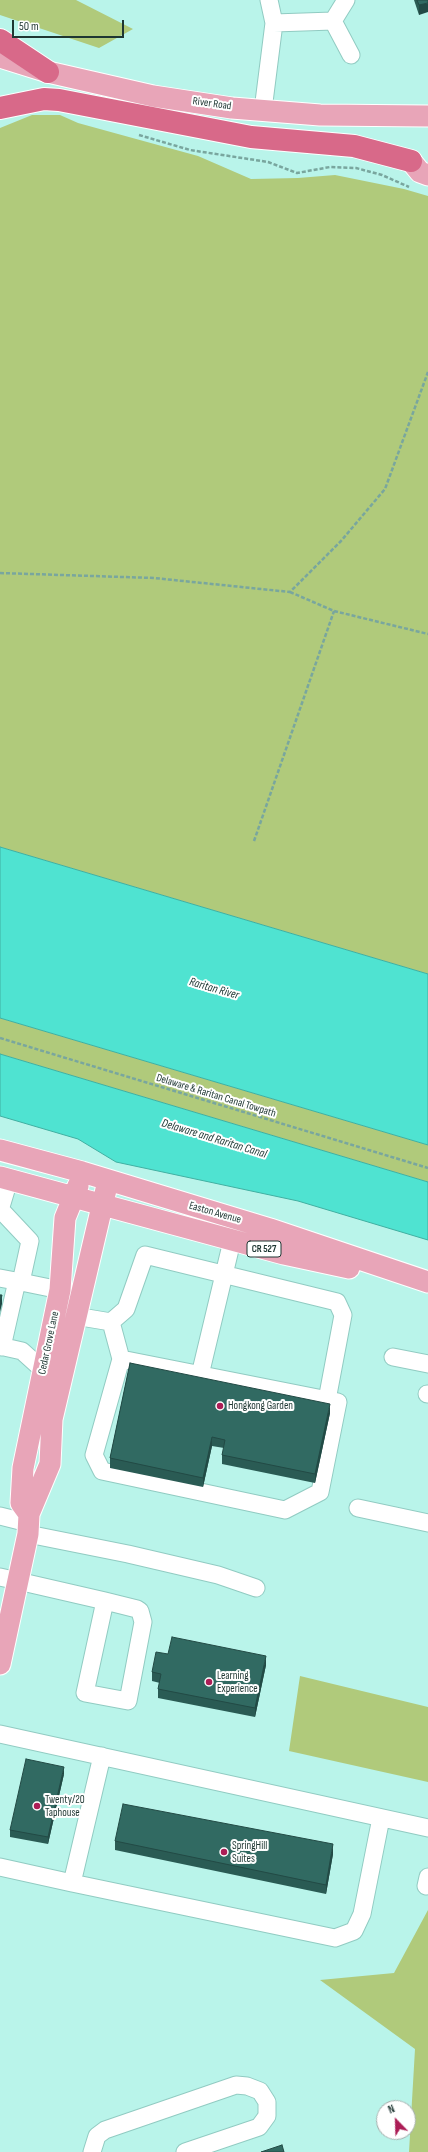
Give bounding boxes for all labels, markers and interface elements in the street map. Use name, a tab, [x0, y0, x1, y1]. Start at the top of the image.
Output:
scale bar	[14, 12, 126, 38]
text: 50 m	[19, 19, 39, 34]
street label: River Road	[192, 95, 232, 113]
water label: Raritan River	[187, 975, 241, 1003]
street label: Delaware & Raritan Canal Towpath	[155, 1071, 277, 1121]
water label: Delaware and Raritan Canal	[160, 1116, 268, 1162]
street label: Easton Avenue	[187, 1199, 243, 1227]
road number: CR 527	[247, 1241, 281, 1257]
street label: Cedar Grove Lane	[36, 1310, 62, 1376]
place label: Hongkong Garden	[228, 1399, 293, 1413]
marker: Hongkong Garden	[215, 1401, 225, 1411]
place label: Learning Experience	[217, 1669, 258, 1695]
marker: Learning Experience	[204, 1677, 214, 1687]
place label: Twenty/20 Taphouse	[45, 1793, 85, 1819]
marker: Twenty/20 Taphouse	[32, 1801, 42, 1811]
place label: SpringHill Suites	[232, 1839, 267, 1865]
marker: SpringHill Suites	[219, 1847, 229, 1857]
north arrow	[376, 2100, 416, 2140]
text: N	[386, 2102, 397, 2117]

